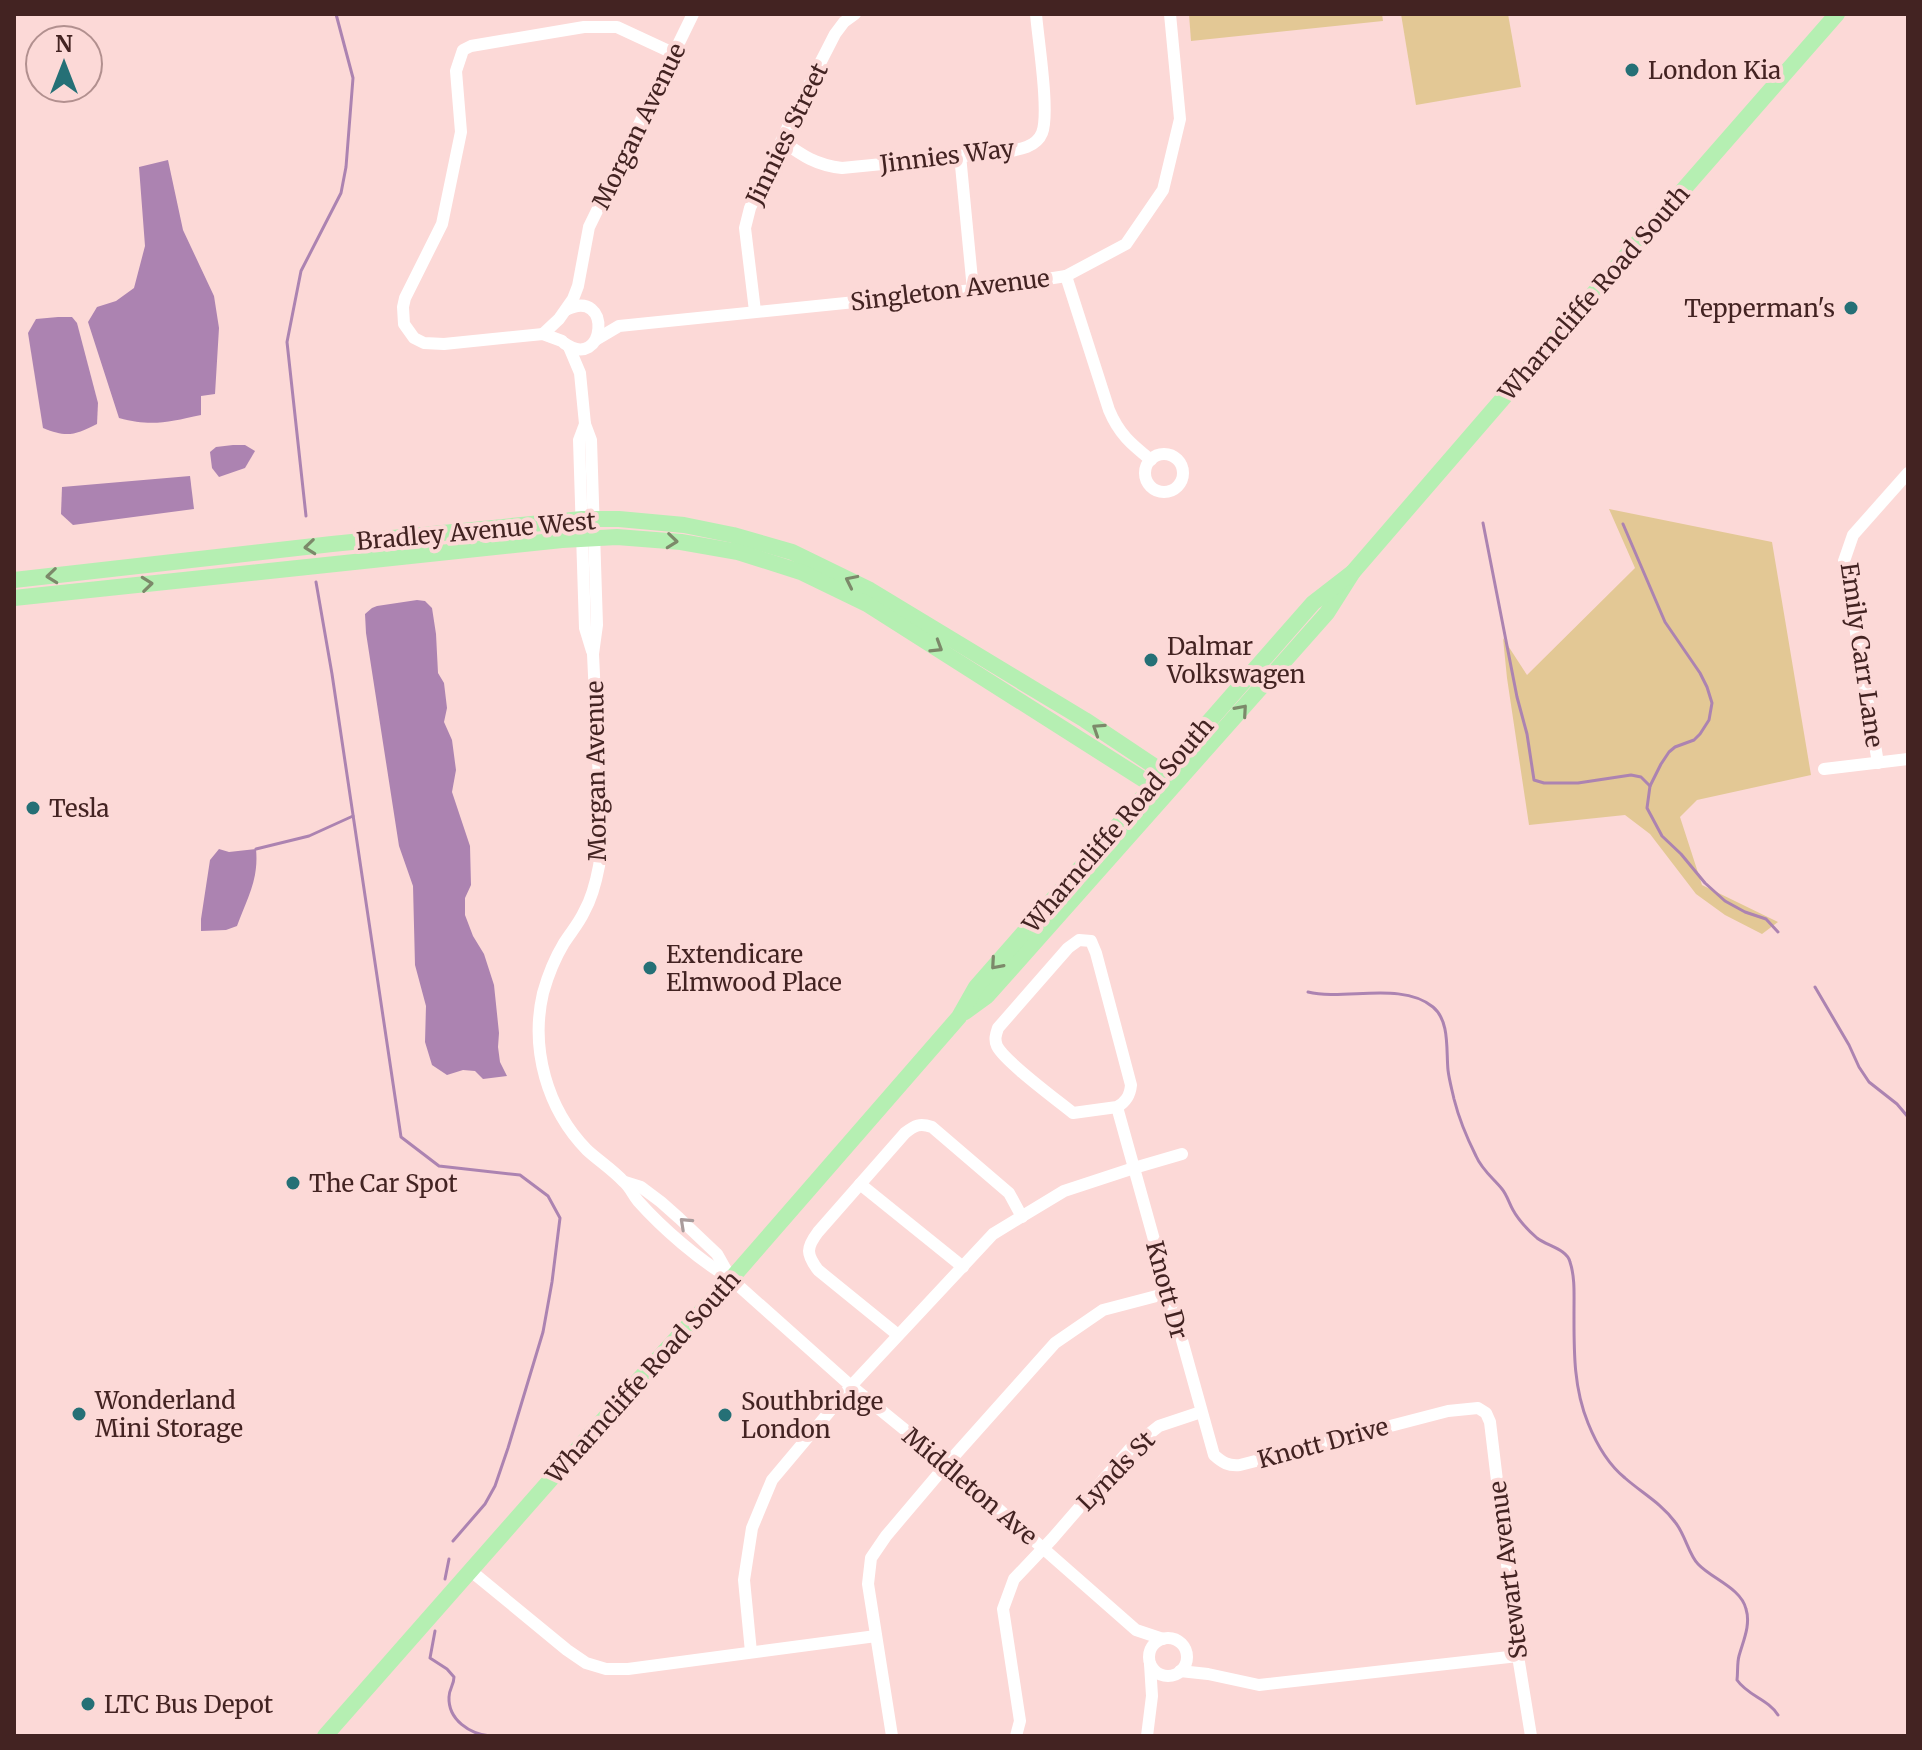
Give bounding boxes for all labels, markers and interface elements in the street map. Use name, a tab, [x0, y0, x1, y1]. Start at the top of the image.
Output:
north arrow	[24, 24, 104, 104]
text: N	[55, 30, 73, 58]
street label: Morgan Avenue	[585, 38, 693, 214]
place label: London Kia	[1648, 55, 1781, 86]
street label: Jinnies Street	[739, 57, 835, 211]
marker: London Kia	[1623, 61, 1641, 79]
street label: Jinnies Way	[877, 132, 1016, 180]
street label: Wharncliffe Road South	[1491, 179, 1696, 408]
street label: Singleton Avenue	[849, 262, 1051, 318]
place label: Tepperman's	[1684, 293, 1835, 324]
marker: Tepperman's	[1842, 299, 1860, 317]
street label: Bradley Avenue West	[355, 505, 598, 557]
one-way arrow	[666, 533, 679, 550]
one-way arrow	[303, 538, 317, 555]
street label: Emily Carr Lane	[1834, 561, 1890, 749]
one-way arrow	[45, 568, 58, 585]
one-way arrow	[141, 575, 154, 592]
one-way arrow	[845, 575, 860, 591]
place label: Dalmar Volkswagen	[1166, 631, 1306, 690]
one-way arrow	[928, 638, 942, 653]
marker: Dalmar Volkswagen	[1142, 651, 1160, 669]
street label: Morgan Avenue	[579, 680, 613, 862]
one-way arrow	[1233, 704, 1247, 719]
street label: Wharncliffe Road South	[1015, 711, 1220, 940]
one-way arrow	[1092, 723, 1107, 738]
place label: Tesla	[49, 793, 110, 824]
marker: Tesla	[24, 799, 42, 817]
place label: Extendicare Elmwood Place	[666, 939, 842, 998]
one-way arrow	[991, 954, 1006, 969]
marker: Extendicare Elmwood Place	[641, 959, 659, 977]
place label: The Car Spot	[309, 1168, 458, 1199]
marker: The Car Spot	[284, 1174, 302, 1192]
one-way arrow	[679, 1218, 694, 1232]
street label: Knott Dr	[1139, 1237, 1195, 1343]
street label: Wharncliffe Road South	[539, 1264, 747, 1491]
place label: Wonderland Mini Storage	[94, 1385, 243, 1444]
place label: Southbridge London	[741, 1386, 883, 1445]
marker: Wonderland Mini Storage	[70, 1405, 88, 1423]
marker: Southbridge London	[716, 1406, 734, 1424]
street label: Knott Drive	[1254, 1411, 1392, 1475]
street label: Middleton Ave	[896, 1421, 1044, 1551]
street label: Lynds St	[1070, 1424, 1162, 1517]
street label: Stewart Avenue	[1482, 1479, 1534, 1661]
place label: LTC Bus Depot	[104, 1689, 274, 1720]
marker: LTC Bus Depot	[79, 1695, 97, 1713]

